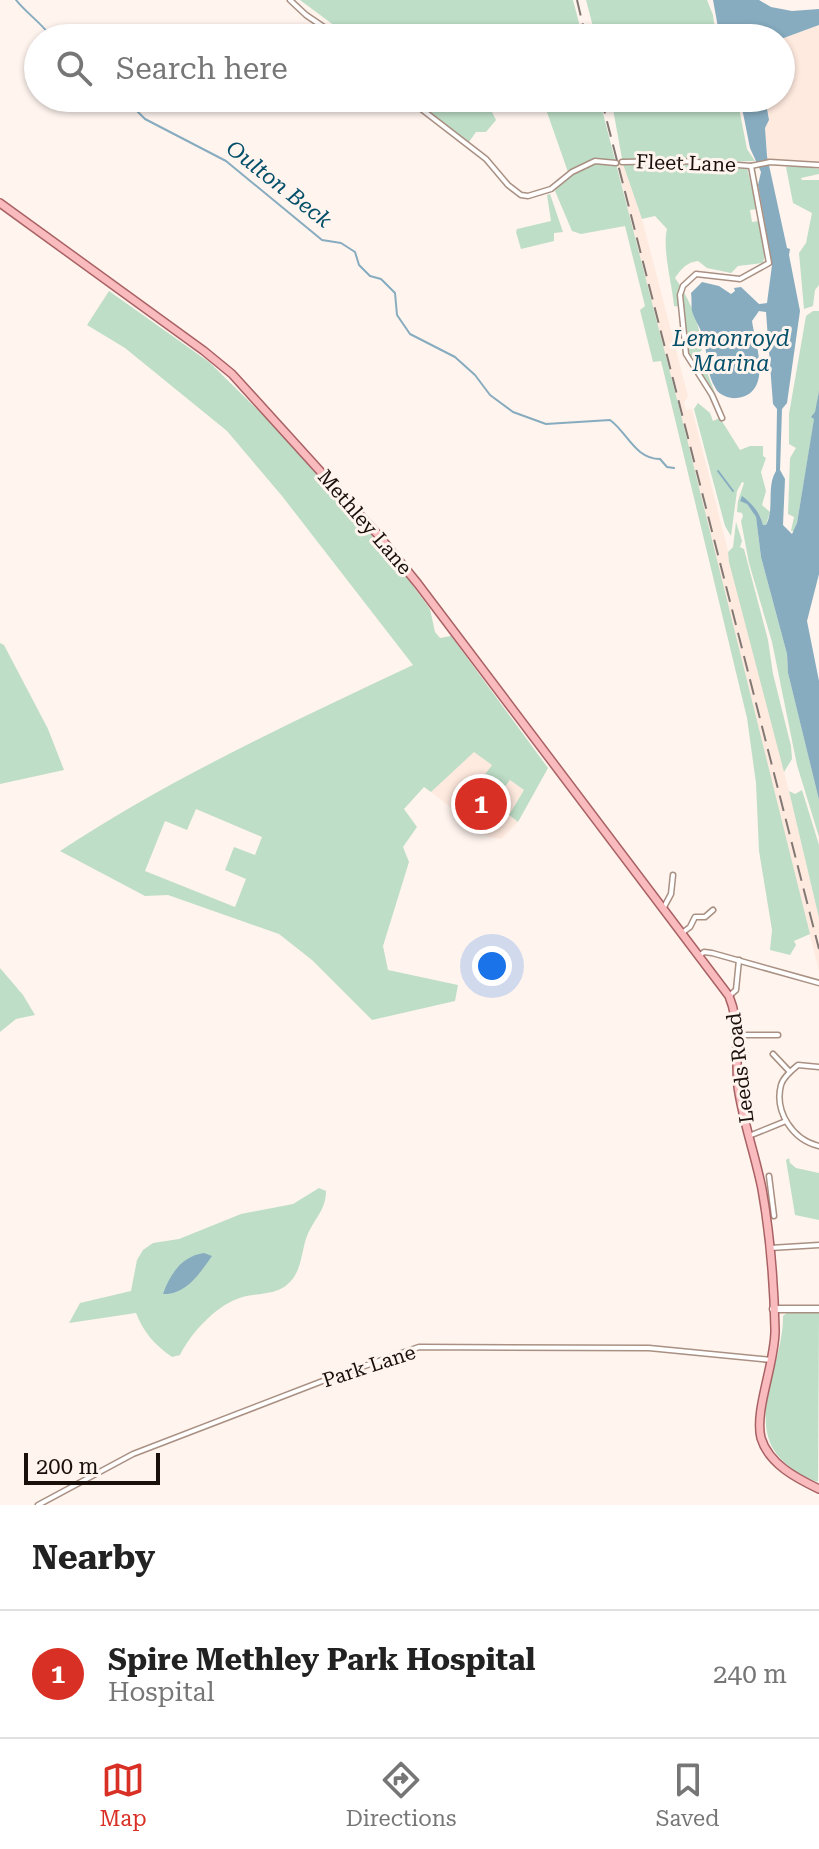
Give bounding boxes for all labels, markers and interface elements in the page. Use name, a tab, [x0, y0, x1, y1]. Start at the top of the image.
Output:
search box	[24, 24, 795, 112]
icon: search	[52, 46, 96, 90]
text: Search here	[116, 51, 288, 86]
water label: Oulton Beck	[221, 135, 337, 233]
street label: Fleet Lane	[636, 149, 736, 177]
water label: Lemonroyd Marina	[672, 326, 790, 376]
street label: Methley Lane	[313, 465, 417, 579]
pin: 1	[455, 774, 507, 834]
your location	[472, 946, 512, 986]
street label: Leeds Road	[721, 1011, 759, 1125]
street label: Park Lane	[319, 1340, 419, 1392]
scale bar	[24, 1449, 160, 1485]
text: 200 m	[36, 1454, 99, 1479]
text: Nearby	[32, 1537, 155, 1577]
text: Spire Methley Park Hospital	[108, 1642, 535, 1677]
text: 1	[51, 1659, 65, 1689]
text: 240 m	[713, 1659, 787, 1689]
text: Hospital	[108, 1677, 215, 1707]
tab: Map	[100, 1758, 147, 1831]
tab: Directions	[346, 1758, 456, 1831]
tab: Saved	[656, 1758, 719, 1831]

